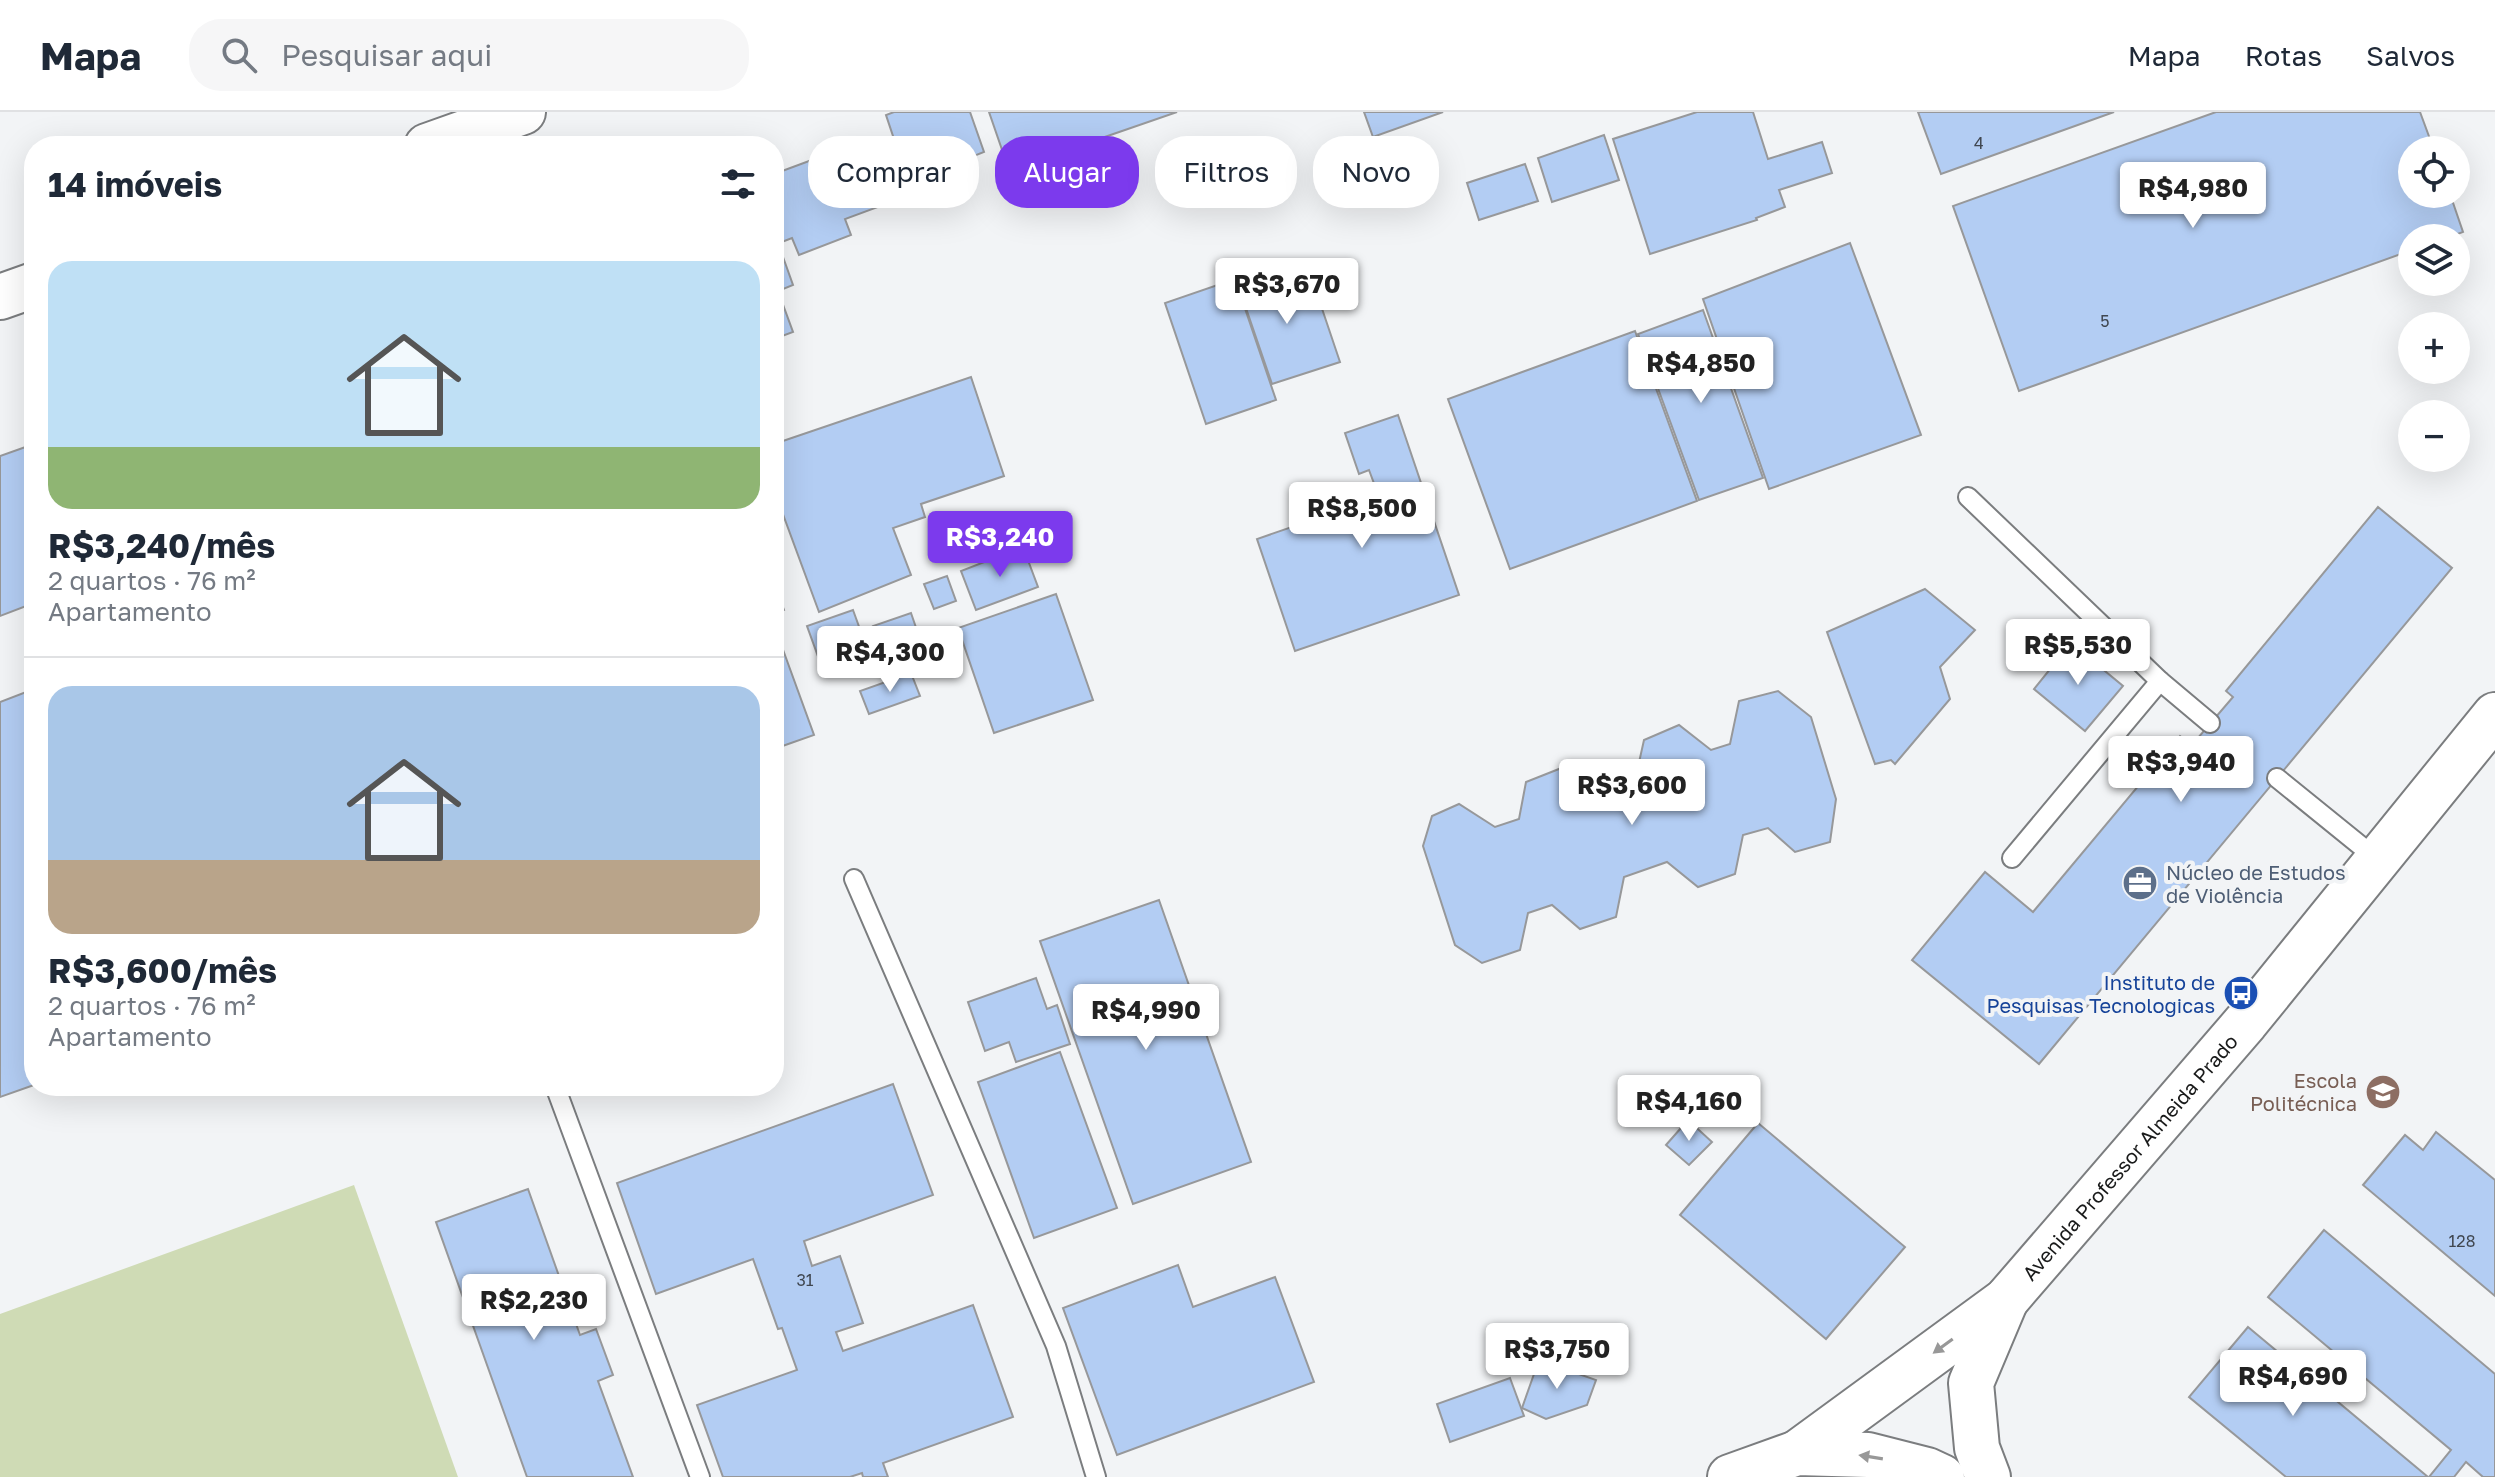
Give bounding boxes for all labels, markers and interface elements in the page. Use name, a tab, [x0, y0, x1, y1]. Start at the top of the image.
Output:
search box	[189, 19, 749, 91]
text: Mapa	[40, 33, 141, 78]
icon: search	[217, 33, 261, 77]
text: Pesquisar aqui	[281, 37, 492, 73]
text: Mapa	[2128, 39, 2201, 72]
text: Rotas	[2245, 39, 2322, 72]
text: Salvos	[2366, 39, 2455, 72]
house number: 4	[1974, 133, 1984, 153]
chip: Comprar	[808, 136, 979, 208]
chip: Alugar	[995, 136, 1139, 208]
chip: Filtros	[1155, 136, 1297, 208]
chip: Novo	[1313, 136, 1439, 208]
map controls	[2398, 136, 2470, 472]
button: locate	[2398, 136, 2470, 208]
icon: filters	[716, 162, 760, 206]
pin: R$4,980	[2119, 162, 2267, 230]
text: 14 imóveis	[48, 164, 222, 204]
text: R$4,980	[2138, 172, 2248, 203]
button: layers	[2398, 224, 2470, 296]
pin: R$3,670	[1213, 258, 1361, 326]
text: R$3,670	[1233, 268, 1341, 299]
house number: 5	[2100, 311, 2110, 331]
button: +	[2398, 312, 2470, 384]
icon: home	[332, 313, 476, 457]
pin: R$4,850	[1627, 337, 1775, 405]
text: R$4,850	[1646, 347, 1756, 378]
button: −	[2398, 400, 2470, 472]
pin: R$8,500	[1288, 482, 1436, 550]
text: R$8,500	[1307, 492, 1417, 523]
pin: R$3,240	[926, 511, 1074, 579]
text: R$3,240	[946, 521, 1054, 552]
text: R$3,240/mês	[48, 525, 275, 565]
text: 2 quartos · 76 m²	[48, 565, 256, 596]
text: Apartamento	[48, 596, 212, 627]
pin: R$5,530	[2004, 619, 2152, 687]
pin: R$4,300	[816, 626, 964, 694]
text: R$5,530	[2024, 629, 2132, 660]
text: R$4,300	[835, 636, 945, 667]
pin: R$3,940	[2107, 736, 2255, 804]
icon: home	[332, 738, 476, 882]
text: R$3,940	[2126, 746, 2236, 777]
pin: R$3,600	[1558, 759, 1706, 827]
text: R$3,600	[1577, 769, 1687, 800]
place label: Núcleo de Estudos de Violência	[2166, 860, 2346, 907]
office icon: Núcleo de Estudos de Violência	[2121, 864, 2159, 902]
text: R$3,600/mês	[48, 950, 277, 990]
place label: Instituto de Pesquisas Tecnologicas	[1987, 970, 2215, 1017]
bus stop icon: Instituto de Pesquisas Tecnologicas	[2222, 974, 2260, 1012]
pin: R$4,990	[1072, 984, 1220, 1052]
text: 2 quartos · 76 m²	[48, 990, 256, 1021]
text: R$4,990	[1091, 994, 1201, 1025]
text: Apartamento	[48, 1021, 212, 1052]
street label: Avenida Professor Almeida Prado	[2017, 1029, 2242, 1285]
place label: Escola Politécnica	[2250, 1068, 2357, 1115]
school or university icon: Escola Politécnica	[2364, 1073, 2402, 1111]
pin: R$4,160	[1615, 1075, 1763, 1143]
text: R$4,160	[1636, 1085, 1742, 1116]
house number: 128	[2449, 1231, 2475, 1251]
house number: 31	[796, 1270, 814, 1290]
pin: R$2,230	[460, 1274, 608, 1342]
text: R$2,230	[480, 1284, 588, 1315]
pin: R$3,750	[1483, 1323, 1631, 1391]
text: R$3,750	[1504, 1333, 1610, 1364]
one-way arrow	[1932, 1338, 1954, 1354]
pin: R$4,690	[2219, 1350, 2367, 1418]
text: R$4,690	[2238, 1360, 2348, 1391]
one-way arrow	[1858, 1450, 1883, 1463]

